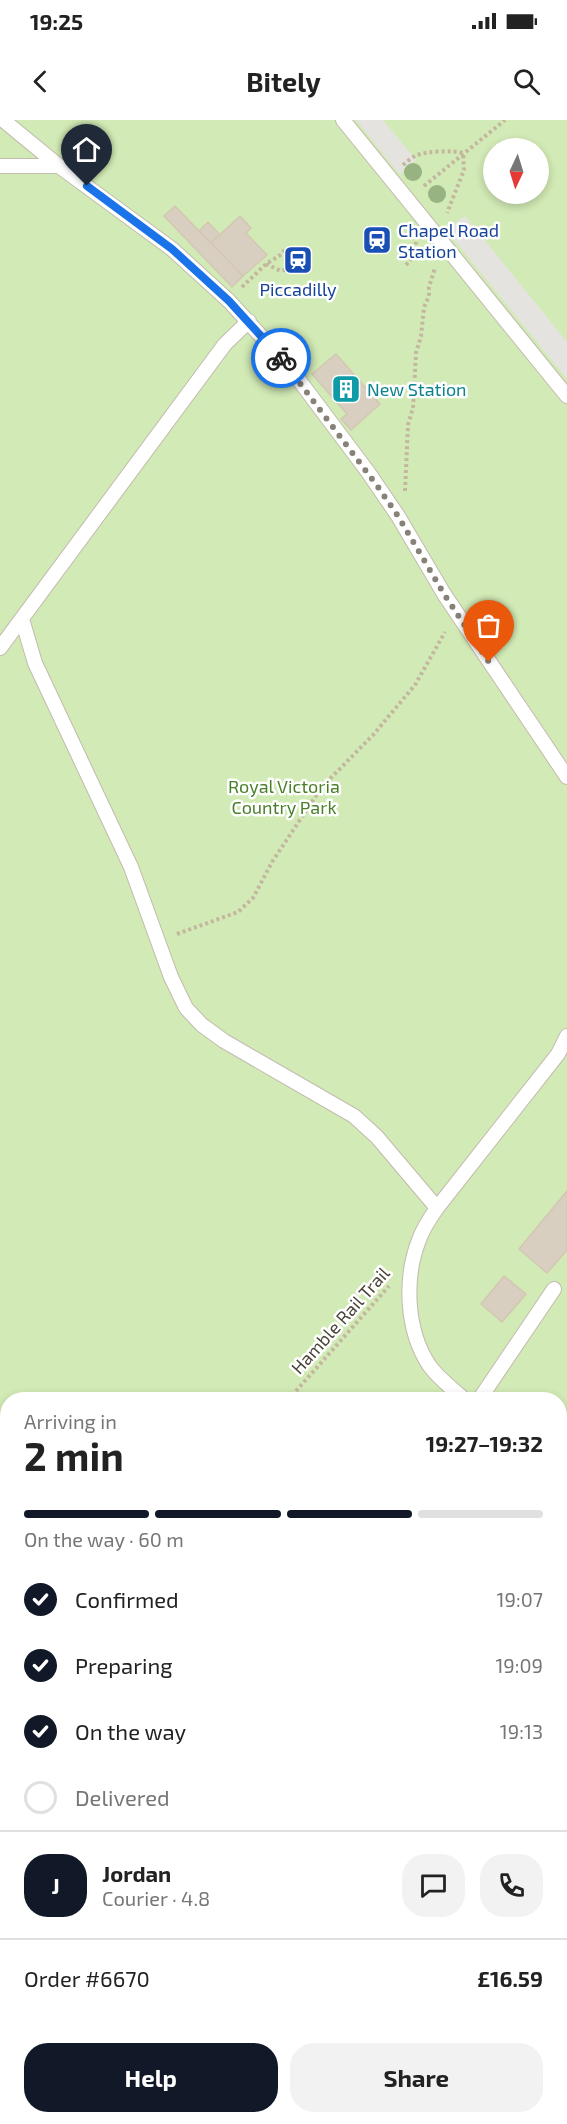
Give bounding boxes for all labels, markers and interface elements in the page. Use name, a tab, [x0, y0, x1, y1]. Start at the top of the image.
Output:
text: 19:25	[30, 8, 83, 34]
icon: back	[24, 65, 57, 98]
text: Bitely	[246, 65, 321, 97]
icon: search	[510, 65, 543, 98]
pin	[61, 124, 112, 186]
icon: home	[70, 133, 103, 166]
north arrow	[483, 138, 549, 204]
map controls	[483, 138, 549, 204]
place label: Chapel Road Station	[398, 219, 499, 262]
station icon: Chapel Road Station	[361, 224, 393, 256]
station icon: Piccadilly	[282, 244, 314, 276]
place label: Piccadilly	[259, 278, 337, 300]
courier	[251, 328, 311, 388]
icon: bike	[265, 342, 298, 375]
building icon: New Station	[330, 373, 362, 405]
place label: New Station	[367, 378, 467, 400]
pin	[463, 600, 514, 662]
icon: bag	[472, 609, 505, 642]
park label: Royal Victoria Country Park	[228, 775, 340, 818]
street label: Hamble Rail Trail	[286, 1261, 394, 1378]
text: Arriving in	[24, 1409, 117, 1433]
text: 19:27–19:32	[426, 1430, 543, 1456]
text: 2 min	[24, 1432, 124, 1479]
text: On the way · 60 m	[24, 1527, 184, 1551]
icon: check	[24, 1583, 57, 1616]
text: Confirmed	[75, 1586, 179, 1612]
text: 19:07	[497, 1587, 543, 1611]
icon: check	[24, 1649, 57, 1682]
text: Preparing	[75, 1652, 173, 1678]
text: 19:09	[495, 1653, 543, 1677]
icon: check	[24, 1715, 57, 1748]
text: On the way	[75, 1718, 186, 1744]
text: 19:13	[500, 1719, 543, 1743]
text: Delivered	[75, 1784, 170, 1810]
button: chat	[402, 1854, 465, 1917]
button: phone	[480, 1854, 543, 1917]
text: Jordan	[102, 1860, 171, 1886]
text: J	[51, 1872, 60, 1898]
text: Courier · 4.8	[102, 1886, 210, 1910]
text: Order #6670	[24, 1965, 150, 1991]
text: £16.59	[477, 1965, 543, 1991]
button: Help	[24, 2043, 278, 2112]
button: Share	[290, 2043, 543, 2112]

